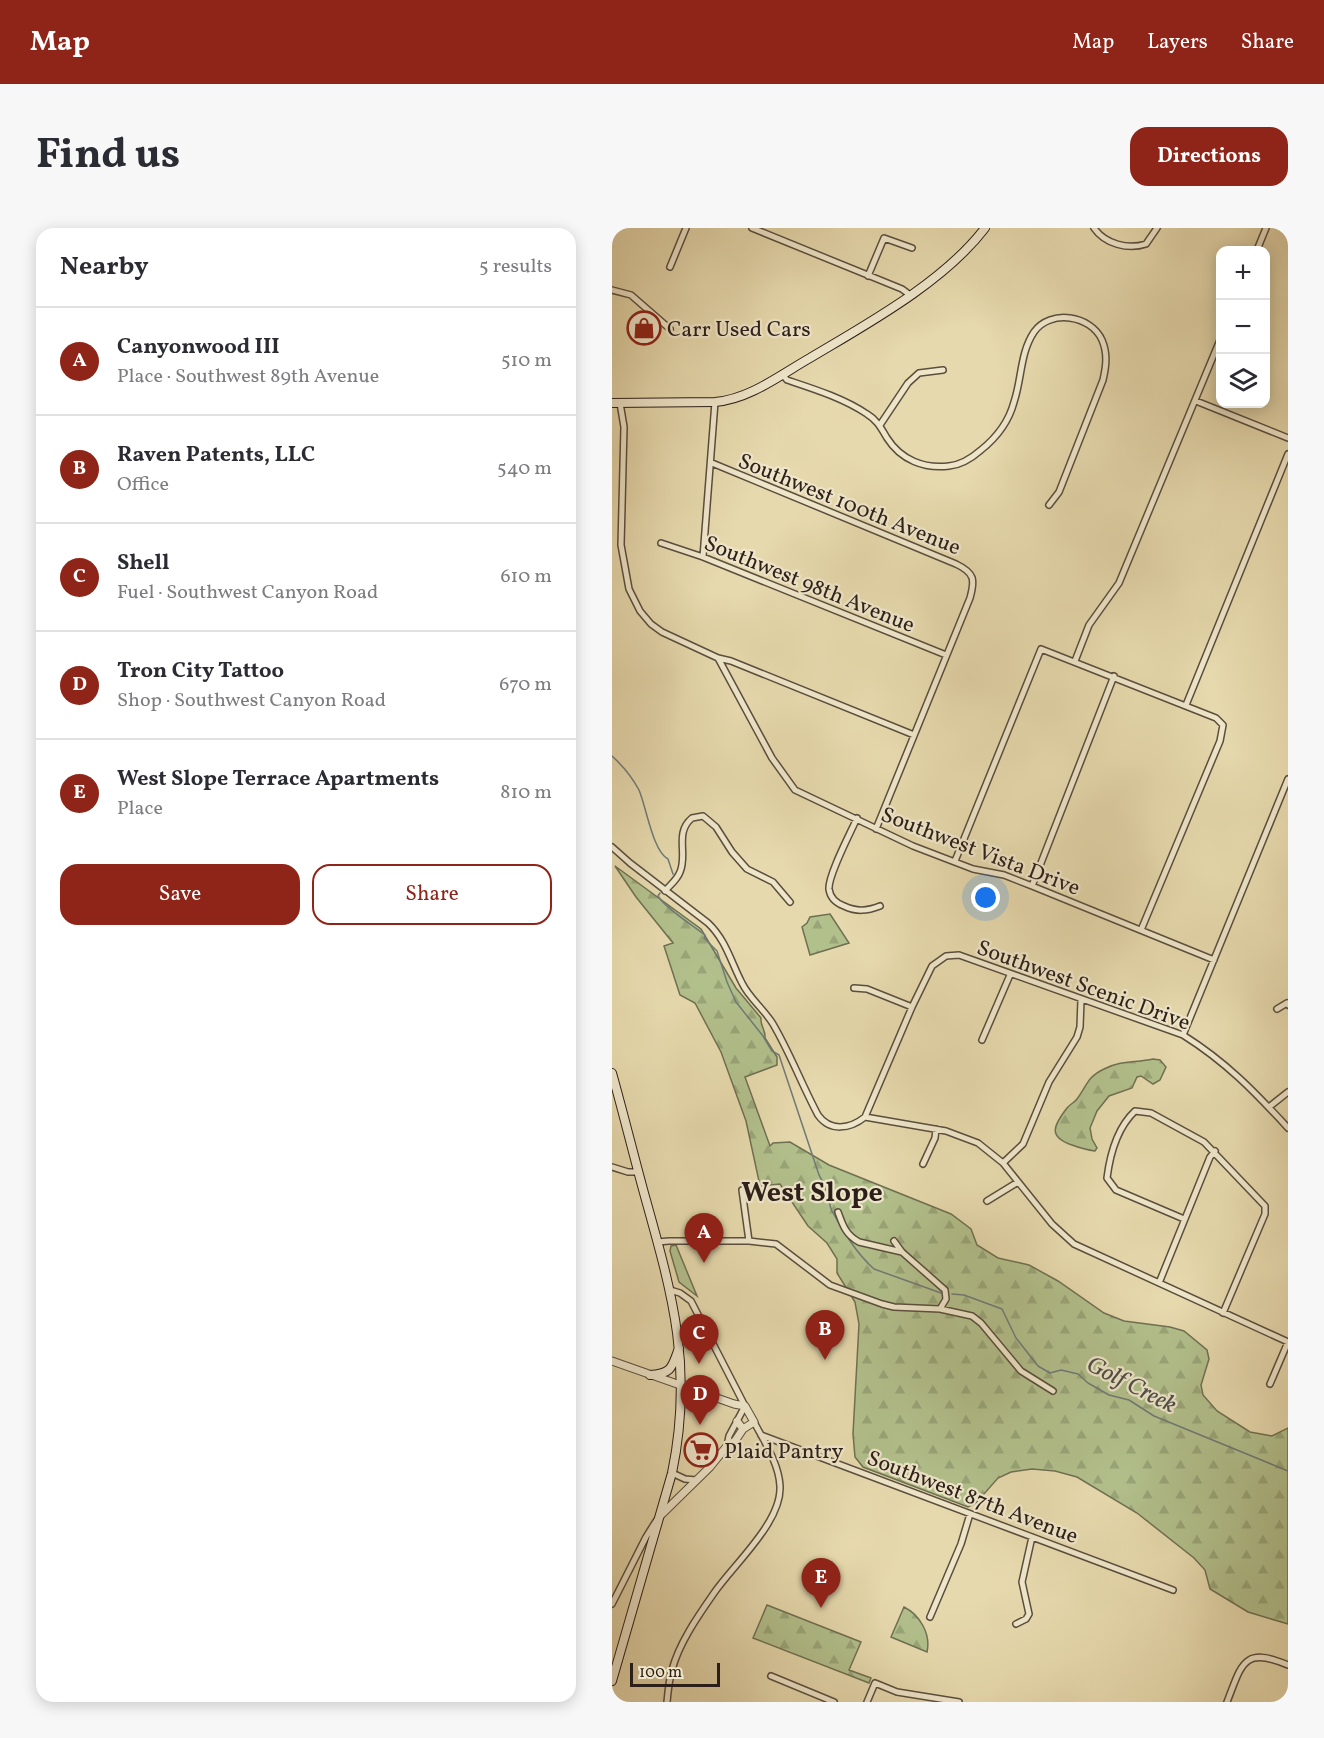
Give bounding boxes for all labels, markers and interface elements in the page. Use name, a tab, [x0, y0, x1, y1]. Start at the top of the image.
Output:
text: Map	[30, 23, 90, 62]
text: Map	[1072, 28, 1114, 57]
text: Layers	[1147, 28, 1208, 57]
text: Share	[1241, 28, 1294, 57]
text: Find us	[36, 127, 180, 186]
button: Directions	[1130, 127, 1288, 186]
map controls	[1216, 246, 1270, 408]
button: +	[1216, 246, 1270, 300]
text: Nearby	[60, 249, 149, 285]
text: 5 results	[479, 253, 552, 281]
button: −	[1216, 300, 1270, 354]
shop icon: Carr Used Cars	[626, 310, 662, 346]
place label: Carr Used Cars	[667, 315, 811, 346]
text: Canyonwood III	[117, 332, 280, 363]
text: A	[72, 347, 87, 375]
text: 510 m	[501, 347, 552, 375]
button: layers	[1216, 354, 1270, 408]
text: Place · Southwest 89th Avenue	[117, 363, 379, 391]
text: Raven Patents, LLC	[117, 440, 315, 471]
street label: Southwest 100th Avenue	[733, 446, 965, 564]
text: B	[73, 455, 86, 483]
text: 540 m	[497, 455, 552, 483]
text: Office	[117, 471, 169, 499]
street label: Southwest 98th Avenue	[699, 529, 919, 642]
text: Shell	[117, 548, 169, 579]
text: C	[73, 563, 86, 591]
text: 610 m	[500, 563, 552, 591]
text: Fuel · Southwest Canyon Road	[117, 579, 378, 607]
text: Tron City Tattoo	[117, 656, 284, 687]
text: D	[72, 671, 87, 699]
text: 670 m	[499, 671, 552, 699]
text: Shop · Southwest Canyon Road	[117, 687, 386, 715]
text: West Slope Terrace Apartments	[117, 764, 439, 795]
text: E	[73, 779, 86, 807]
text: 810 m	[500, 779, 552, 807]
text: Place	[117, 795, 163, 823]
street label: Southwest Vista Drive	[876, 800, 1084, 905]
button: Save	[60, 864, 300, 925]
button: Share	[312, 864, 552, 925]
your location	[971, 883, 1000, 912]
street label: Southwest Scenic Drive	[972, 933, 1194, 1039]
district label: West Slope	[741, 1174, 883, 1213]
pin: A	[684, 1214, 724, 1263]
pin: B	[806, 1310, 844, 1360]
pin: C	[680, 1314, 718, 1364]
water label: Golf Creek	[1080, 1349, 1182, 1423]
pin: D	[680, 1376, 719, 1425]
supermarket icon: Plaid Pantry	[683, 1432, 719, 1468]
place label: Plaid Pantry	[724, 1437, 844, 1468]
street label: Southwest 87th Avenue	[862, 1444, 1082, 1553]
pin: E	[802, 1558, 840, 1608]
scale bar	[630, 1660, 720, 1688]
text: 100 m	[639, 1662, 682, 1684]

